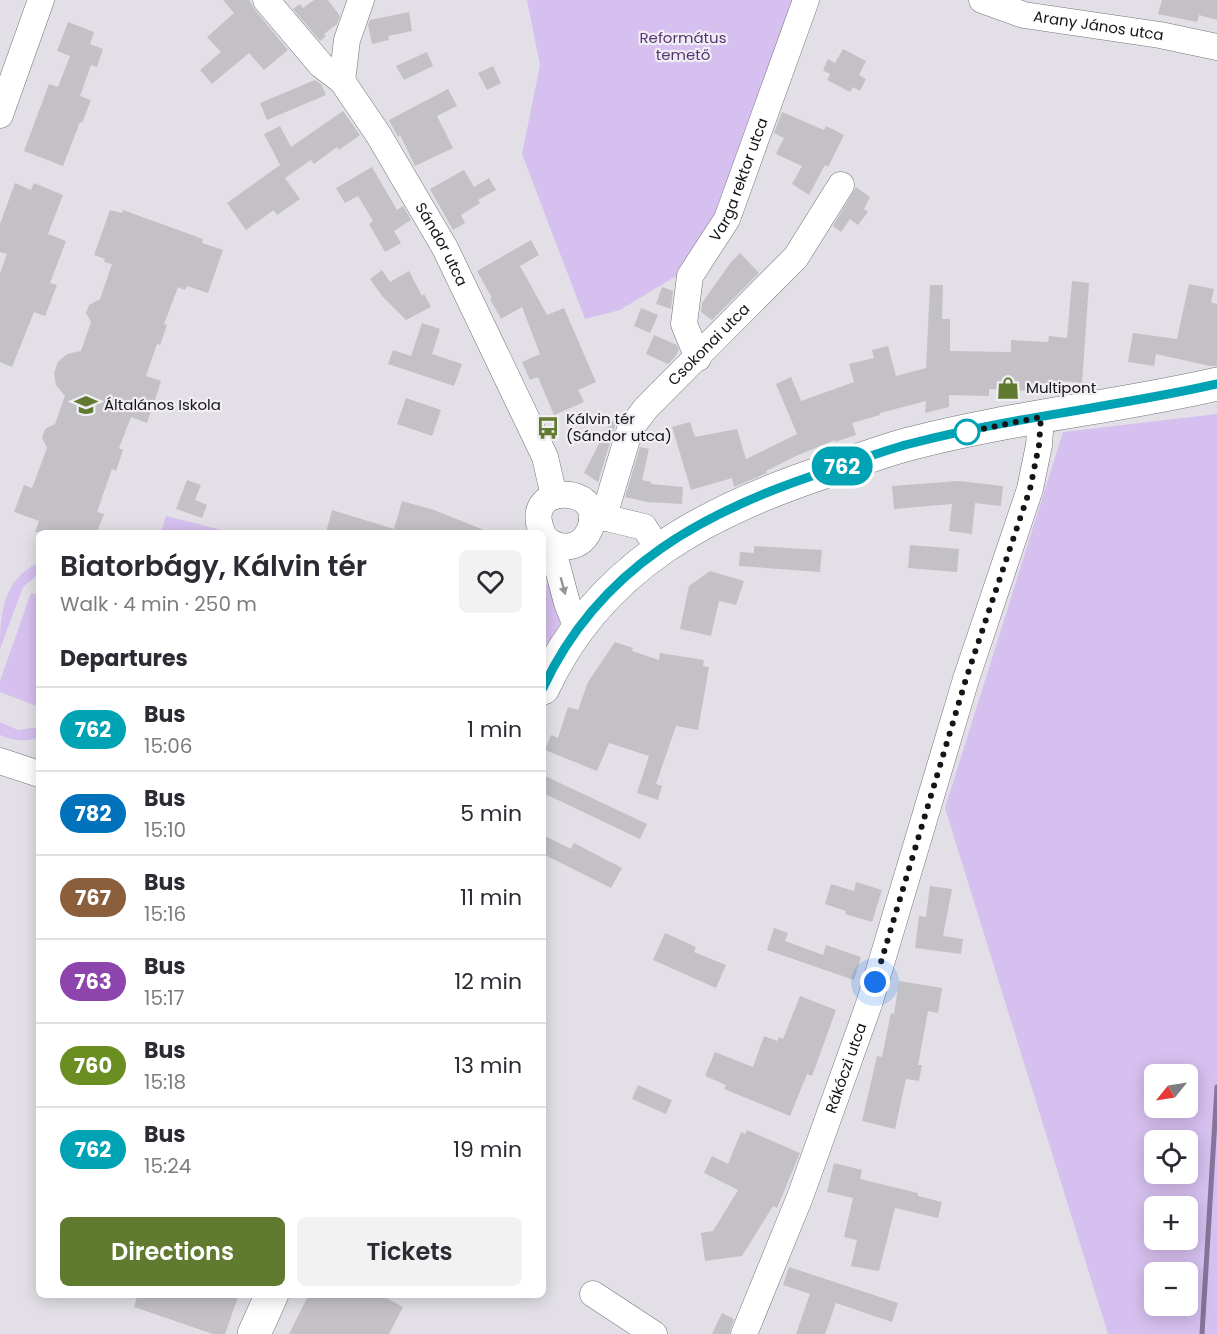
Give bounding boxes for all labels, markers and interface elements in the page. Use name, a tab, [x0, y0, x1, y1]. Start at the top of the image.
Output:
street label: Arany János utca	[1032, 6, 1165, 45]
park label: Református temető	[639, 27, 727, 65]
street label: Varga rektor utca	[704, 115, 773, 245]
street label: Sándor utca	[411, 198, 473, 290]
street label: Csokonai utca	[663, 299, 754, 390]
shop icon: Multipont	[995, 375, 1021, 401]
place label: Multipont	[1026, 377, 1096, 398]
school or university icon: Általános Iskola	[73, 392, 99, 418]
place label: Általános Iskola	[104, 394, 221, 415]
place label: Kálvin tér (Sándor utca)	[566, 408, 672, 446]
bus stop icon: Kálvin tér (Sándor utca)	[535, 415, 561, 441]
unlabelled marker	[954, 419, 980, 445]
line badge: 762	[808, 446, 876, 486]
text: 762	[824, 452, 860, 481]
text: Biatorbágy, Kálvin tér	[60, 547, 367, 586]
button: heart	[459, 550, 522, 613]
one-way arrow	[559, 577, 569, 596]
text: Walk · 4 min · 250 m	[60, 590, 257, 618]
text: Departures	[60, 643, 188, 674]
text: Bus	[144, 699, 186, 730]
text: 1 min	[467, 714, 522, 745]
text: 762	[75, 715, 111, 744]
text: 15:06	[144, 732, 192, 760]
text: Bus	[144, 783, 186, 814]
text: 5 min	[460, 798, 522, 829]
text: 782	[75, 799, 111, 828]
text: 15:10	[144, 816, 186, 844]
text: Bus	[144, 867, 186, 898]
text: 11 min	[460, 882, 522, 913]
text: 767	[75, 883, 111, 912]
text: 15:16	[144, 900, 186, 928]
text: Bus	[144, 951, 186, 982]
text: 12 min	[454, 966, 522, 997]
text: 763	[74, 967, 112, 996]
your location	[860, 967, 890, 997]
text: 15:17	[144, 984, 185, 1012]
street label: Rákóczi utca	[820, 1020, 871, 1116]
text: Bus	[144, 1035, 186, 1066]
text: 13 min	[454, 1050, 522, 1081]
text: 760	[74, 1051, 112, 1080]
north arrow	[1144, 1064, 1198, 1118]
map controls	[1144, 1064, 1198, 1316]
text: 15:18	[144, 1068, 186, 1096]
text: Bus	[144, 1119, 186, 1150]
button: locate	[1144, 1130, 1198, 1184]
text: 19 min	[453, 1134, 522, 1165]
text: 762	[75, 1135, 111, 1164]
text: 15:24	[144, 1152, 191, 1180]
button: +	[1144, 1196, 1198, 1250]
button: Directions	[60, 1217, 285, 1286]
button: Tickets	[297, 1217, 522, 1286]
button: −	[1144, 1262, 1198, 1316]

